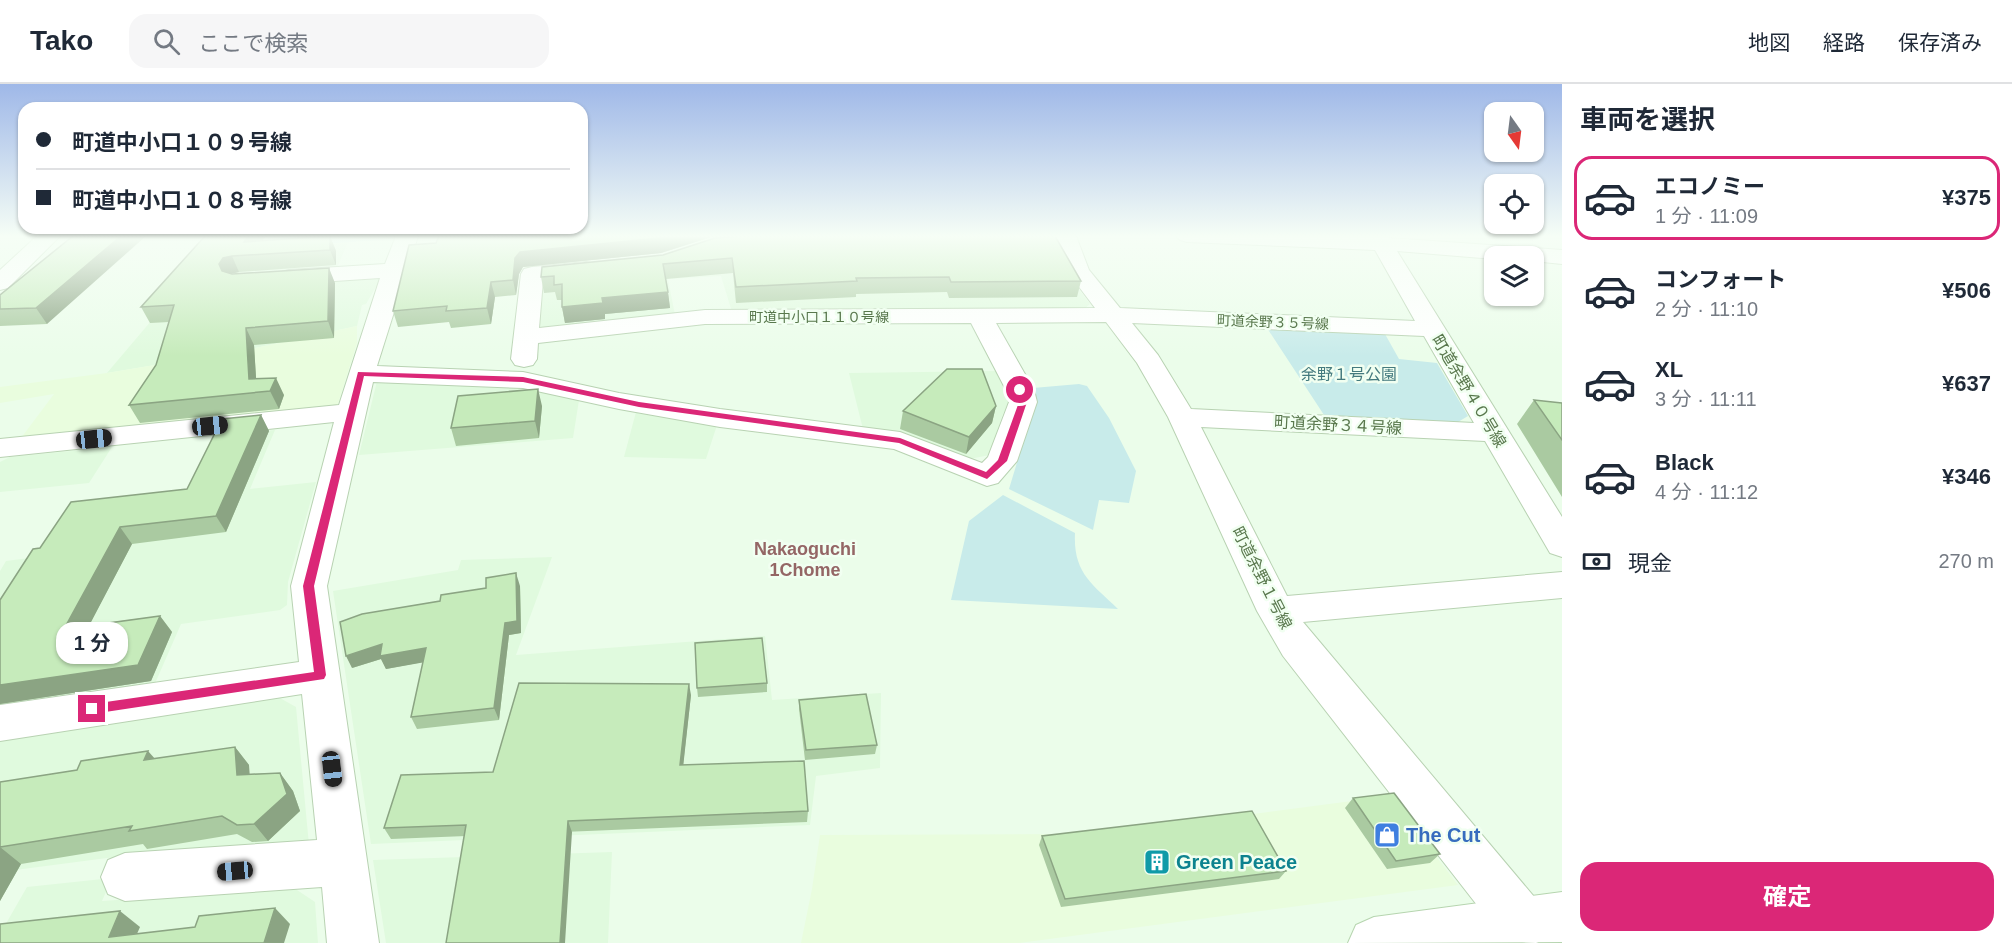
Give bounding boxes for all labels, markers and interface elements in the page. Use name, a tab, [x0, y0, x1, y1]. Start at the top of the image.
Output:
search box	[129, 14, 549, 68]
text: Tako	[30, 25, 93, 56]
icon: search	[150, 25, 183, 58]
text: ここで検索	[198, 31, 308, 56]
text: 地図	[1748, 31, 1790, 54]
text: 経路	[1823, 31, 1865, 54]
text: 保存済み	[1898, 31, 1982, 54]
north arrow	[1484, 102, 1544, 162]
map controls	[1484, 102, 1544, 306]
text: 車両を選択	[1580, 105, 1715, 135]
text: 町道中小口１０９号線	[72, 130, 292, 155]
icon: car	[1583, 171, 1637, 225]
button: locate	[1484, 174, 1544, 234]
text: エコノミー	[1655, 174, 1765, 199]
text: ¥375	[1942, 185, 1991, 210]
text: 町道中小口１０８号線	[72, 188, 292, 213]
text: 1 分 · 11:09	[1655, 205, 1758, 227]
button: layers	[1484, 246, 1544, 306]
icon: car	[1583, 264, 1637, 318]
text: コンフォート	[1655, 267, 1786, 292]
text: ¥506	[1942, 278, 1991, 303]
text: 2 分 · 11:10	[1655, 298, 1758, 320]
street label: 町道中小口１１０号線	[749, 309, 889, 325]
street label: 町道余野３５号線	[1217, 312, 1329, 332]
street label: 町道余野４０号線	[1429, 332, 1509, 450]
icon: car	[1583, 357, 1637, 411]
text: XL	[1655, 357, 1683, 382]
park label: 余野１号公園	[1301, 366, 1397, 383]
text: ¥637	[1942, 371, 1991, 396]
route start	[1006, 376, 1033, 403]
text: 3 分 · 11:11	[1655, 388, 1757, 410]
street label: 町道余野３４号線	[1274, 413, 1402, 437]
car	[191, 415, 229, 437]
car	[75, 428, 113, 450]
icon: car	[1583, 450, 1637, 504]
text: Black	[1655, 450, 1714, 475]
text: ¥346	[1942, 464, 1991, 489]
text: 4 分 · 11:12	[1655, 481, 1758, 503]
street label: 町道余野１号線	[1229, 524, 1295, 632]
district label: Nakaoguchi 1Chome	[754, 539, 856, 580]
icon: cash	[1580, 545, 1613, 578]
text: 270 m	[1938, 550, 1994, 572]
text: 現金	[1628, 551, 1672, 576]
callout: 1 分	[56, 622, 128, 664]
text: 1 分	[74, 632, 110, 654]
route end	[78, 695, 105, 722]
car	[321, 750, 343, 788]
shop icon: The Cut	[1372, 820, 1402, 850]
place label: The Cut	[1406, 824, 1481, 846]
building icon: Green Peace	[1142, 847, 1172, 877]
place label: Green Peace	[1176, 851, 1297, 873]
car	[216, 860, 254, 882]
button: 確定	[1580, 862, 1994, 931]

